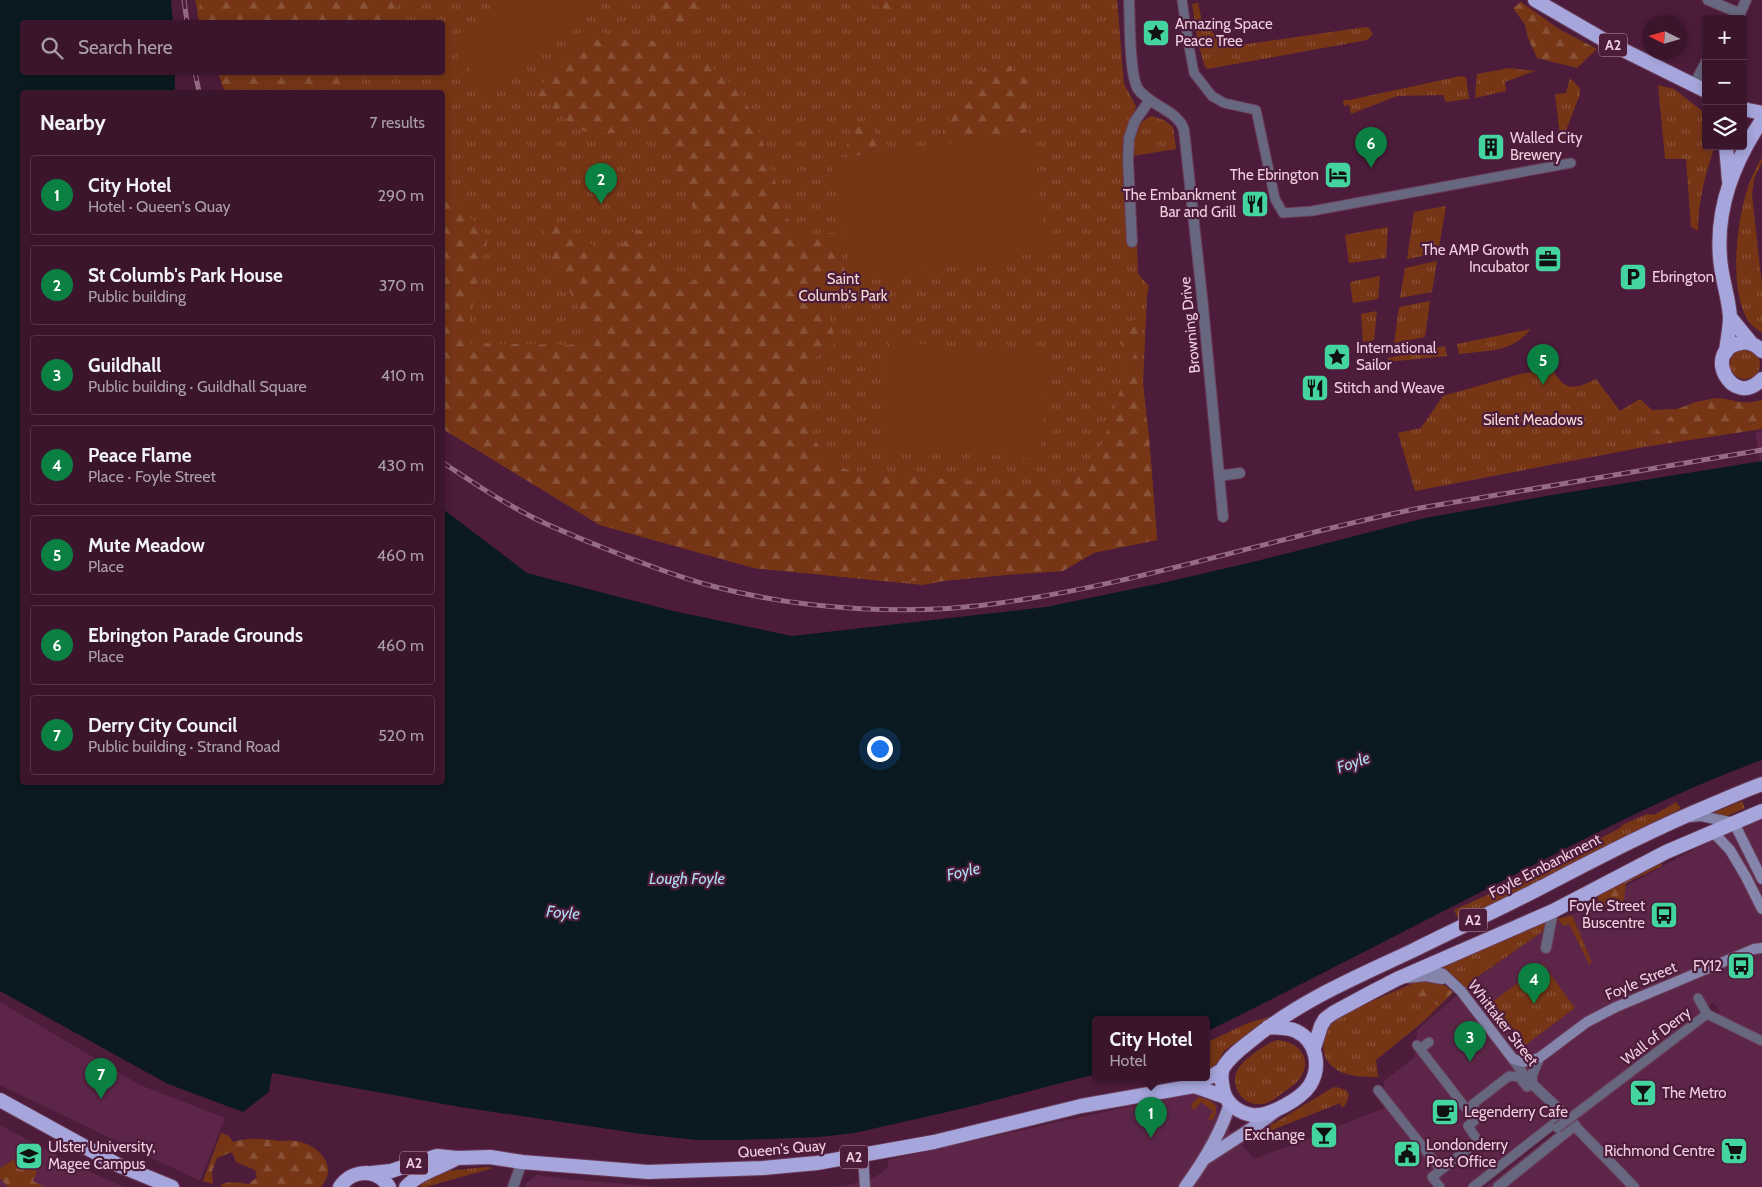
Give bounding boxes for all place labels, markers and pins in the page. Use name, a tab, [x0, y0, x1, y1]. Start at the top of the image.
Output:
place label: Amazing Space Peace Tree	[1175, 15, 1273, 50]
place icon: Amazing Space Peace Tree	[1141, 18, 1171, 48]
pin: 6	[1355, 127, 1387, 168]
place label: Walled City Brewery	[1510, 129, 1583, 164]
building icon: Walled City Brewery	[1476, 132, 1506, 162]
hotel icon: The Ebrington	[1323, 160, 1353, 190]
pin: 2	[585, 163, 617, 204]
place label: The Ebrington	[1230, 166, 1319, 184]
place label: The Embankment Bar and Grill	[1123, 186, 1236, 221]
restaurant icon: The Embankment Bar and Grill	[1240, 189, 1270, 219]
place label: The AMP Growth Incubator	[1422, 241, 1529, 276]
office icon: The AMP Growth Incubator	[1533, 244, 1563, 274]
parking icon: Ebrington	[1618, 262, 1648, 292]
place label: Ebrington	[1652, 268, 1714, 286]
place label: International Sailor	[1356, 339, 1437, 374]
place icon: International Sailor	[1322, 342, 1352, 372]
pin: 5	[1527, 344, 1559, 385]
restaurant icon: Stitch and Weave	[1300, 373, 1330, 403]
place label: Stitch and Weave	[1334, 379, 1445, 397]
place label: Foyle Street Buscentre	[1569, 897, 1645, 932]
bus stop icon: Foyle Street Buscentre	[1649, 900, 1679, 930]
bus stop icon: FY12	[1726, 951, 1756, 981]
place label: FY12	[1693, 957, 1722, 975]
pin: 4	[1518, 963, 1550, 1004]
pin: 3	[1454, 1021, 1486, 1062]
pin: 7	[85, 1058, 117, 1099]
bar icon: The Metro	[1628, 1078, 1658, 1108]
place label: The Metro	[1662, 1084, 1727, 1102]
pin: 1	[1135, 1097, 1167, 1138]
cafe icon: Legenderry Cafe	[1430, 1097, 1460, 1127]
place label: Legenderry Cafe	[1464, 1103, 1568, 1121]
bar icon: Exchange	[1309, 1120, 1339, 1150]
place label: Exchange	[1244, 1126, 1305, 1144]
place label: Londonderry Post Office	[1426, 1136, 1508, 1171]
supermarket icon: Richmond Centre	[1719, 1136, 1749, 1166]
place label: Ulster University, Magee Campus	[48, 1138, 156, 1173]
public building icon: Londonderry Post Office	[1392, 1139, 1422, 1169]
school or university icon: Ulster University, Magee Campus	[14, 1141, 44, 1171]
place label: Richmond Centre	[1604, 1142, 1715, 1160]

